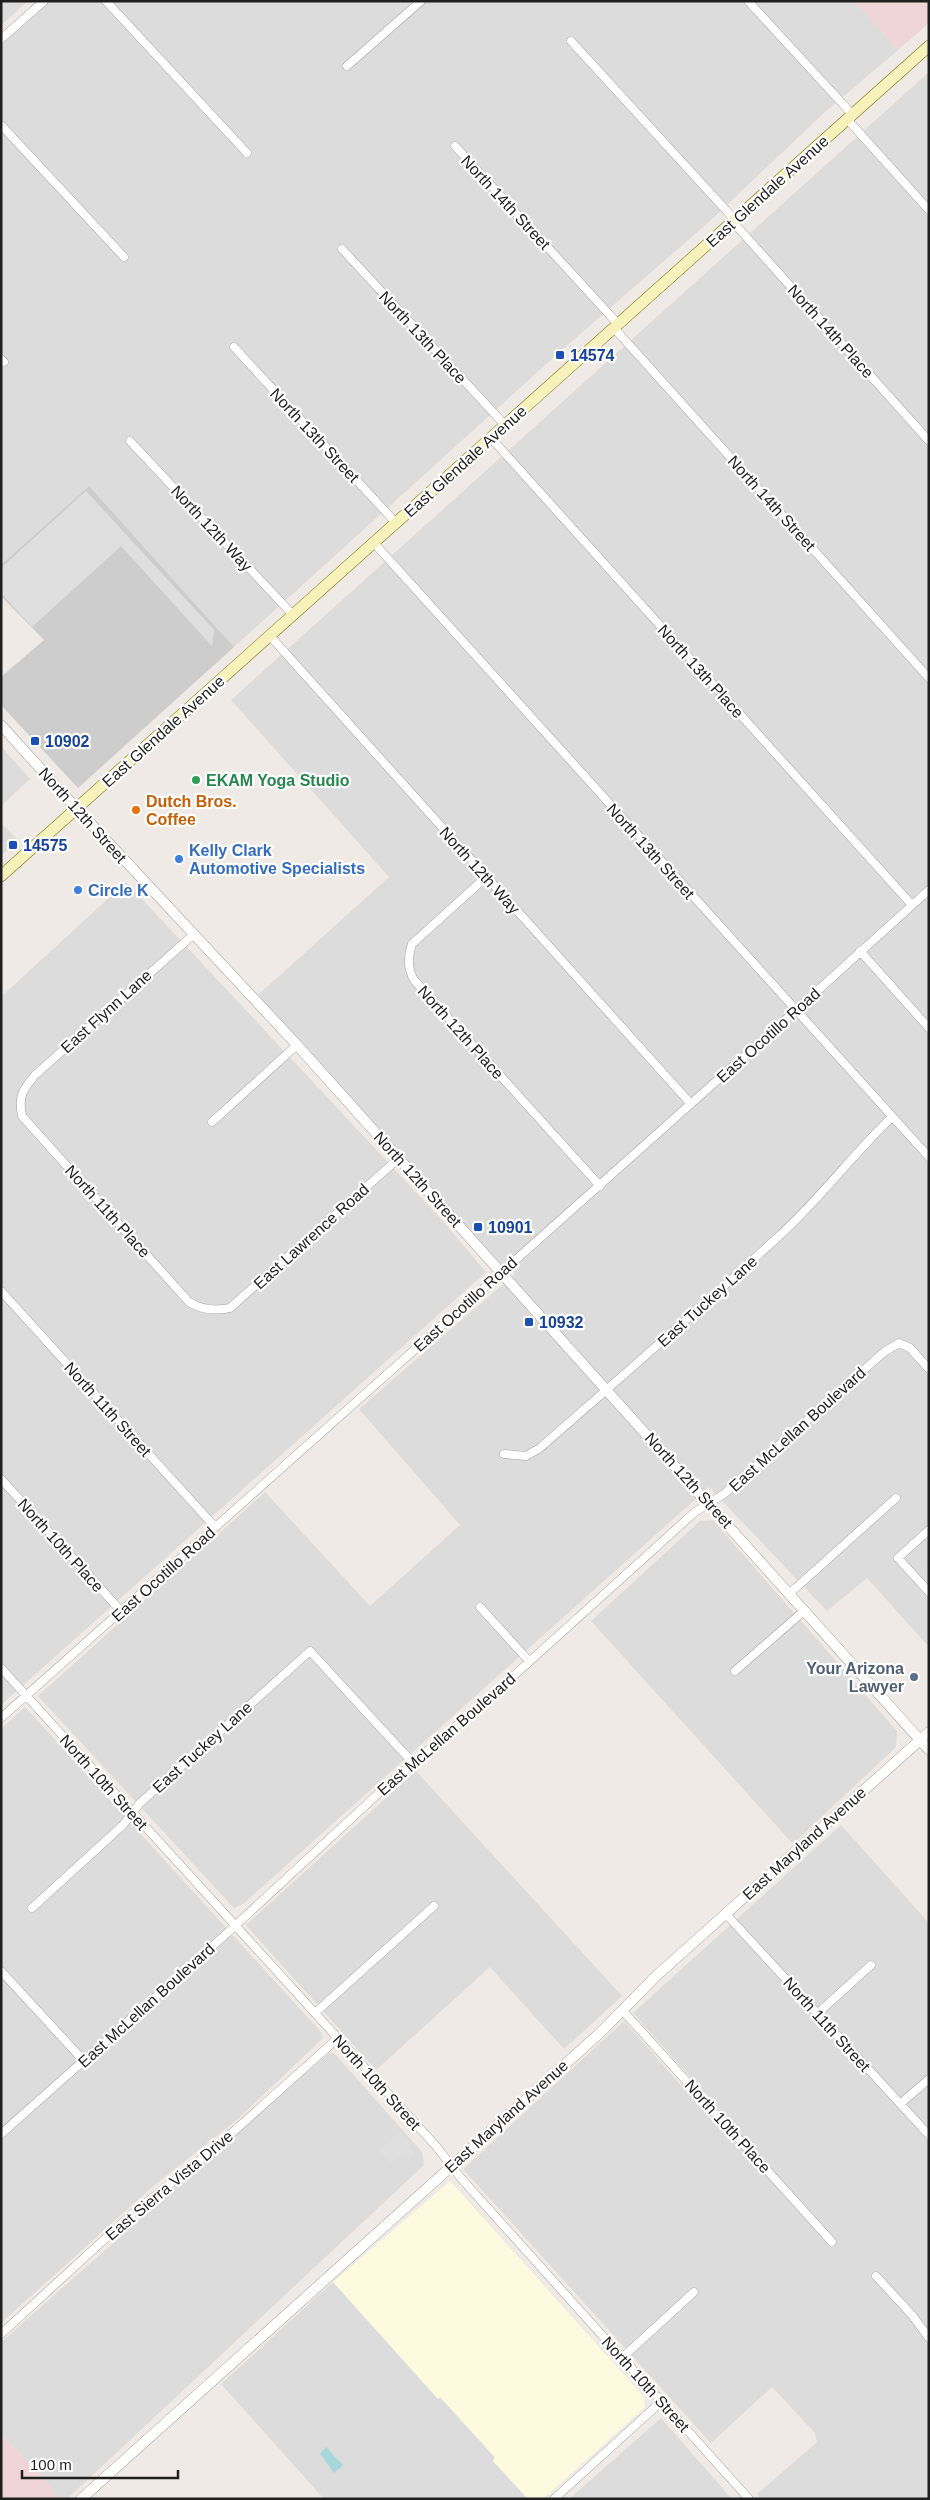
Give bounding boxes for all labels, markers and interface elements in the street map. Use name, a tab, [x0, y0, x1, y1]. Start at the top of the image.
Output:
street label: East Glendale Avenue	[703, 132, 832, 251]
street label: North 14th Street	[458, 152, 554, 253]
street label: North 14th Place	[784, 281, 877, 381]
street label: North 13th Place	[376, 288, 470, 387]
place label: 14574	[570, 347, 615, 364]
marker: 14574	[554, 349, 566, 361]
street label: North 13th Street	[267, 385, 363, 486]
street label: East Glendale Avenue	[401, 402, 530, 521]
street label: North 14th Street	[725, 452, 819, 555]
street label: North 12th Way	[168, 482, 256, 575]
street label: North 13th Place	[654, 621, 747, 721]
street label: East Glendale Avenue	[99, 672, 228, 791]
place label: 10902	[45, 733, 90, 750]
marker: 10902	[29, 735, 41, 747]
street label: North 12th Street	[36, 764, 130, 867]
place label: EKAM Yoga Studio	[206, 772, 350, 789]
marker: EKAM Yoga Studio	[190, 774, 202, 786]
place label: Dutch Bros. Coffee	[146, 793, 237, 828]
street label: North 13th Street	[604, 800, 698, 903]
marker: Dutch Bros. Coffee	[130, 804, 142, 816]
street label: North 12th Way	[436, 824, 523, 917]
place label: 14575	[23, 837, 68, 854]
marker: 14575	[7, 839, 19, 851]
place label: Kelly Clark Automotive Specialists	[189, 842, 365, 877]
marker: Kelly Clark Automotive Specialists	[173, 853, 185, 865]
place label: Circle K	[88, 882, 149, 899]
marker: Circle K	[72, 884, 84, 896]
street label: East Flynn Lane	[58, 966, 155, 1056]
street label: North 12th Place	[414, 982, 507, 1082]
street label: East Ocotillo Road	[713, 985, 823, 1086]
street label: North 12th Street	[371, 1128, 465, 1231]
street label: North 11th Place	[62, 1162, 153, 1261]
street label: East Lawrence Road	[250, 1180, 372, 1292]
place label: 10901	[488, 1219, 533, 1236]
marker: 10901	[472, 1221, 484, 1233]
street label: East Tuckey Lane	[654, 1252, 760, 1350]
street label: East Ocotillo Road	[410, 1254, 520, 1355]
place label: 10932	[539, 1314, 584, 1331]
marker: 10932	[523, 1316, 535, 1328]
street label: North 11th Street	[61, 1359, 155, 1460]
street label: East McLellan Boulevard	[726, 1364, 869, 1495]
street label: North 12th Street	[642, 1429, 736, 1532]
street label: North 10th Place	[14, 1495, 107, 1595]
street label: East Ocotillo Road	[108, 1524, 218, 1625]
place label: Your Arizona Lawyer	[806, 1660, 904, 1695]
street label: East McLellan Boulevard	[374, 1670, 519, 1799]
marker: Your Arizona Lawyer	[908, 1671, 920, 1683]
street label: East Tuckey Lane	[149, 1698, 255, 1796]
street label: North 10th Street	[57, 1731, 151, 1834]
street label: East Maryland Avenue	[739, 1784, 869, 1903]
street label: East McLellan Boulevard	[75, 1940, 218, 2071]
street label: North 11th Street	[780, 1974, 874, 2075]
street label: North 10th Street	[330, 2031, 424, 2134]
street label: East Maryland Avenue	[441, 2057, 571, 2176]
street label: North 10th Place	[681, 2076, 774, 2176]
street label: East Sierra Vista Drive	[102, 2127, 236, 2244]
street label: North 10th Street	[599, 2333, 693, 2436]
scale bar	[22, 2448, 179, 2480]
text: 100 m	[30, 2456, 72, 2473]

